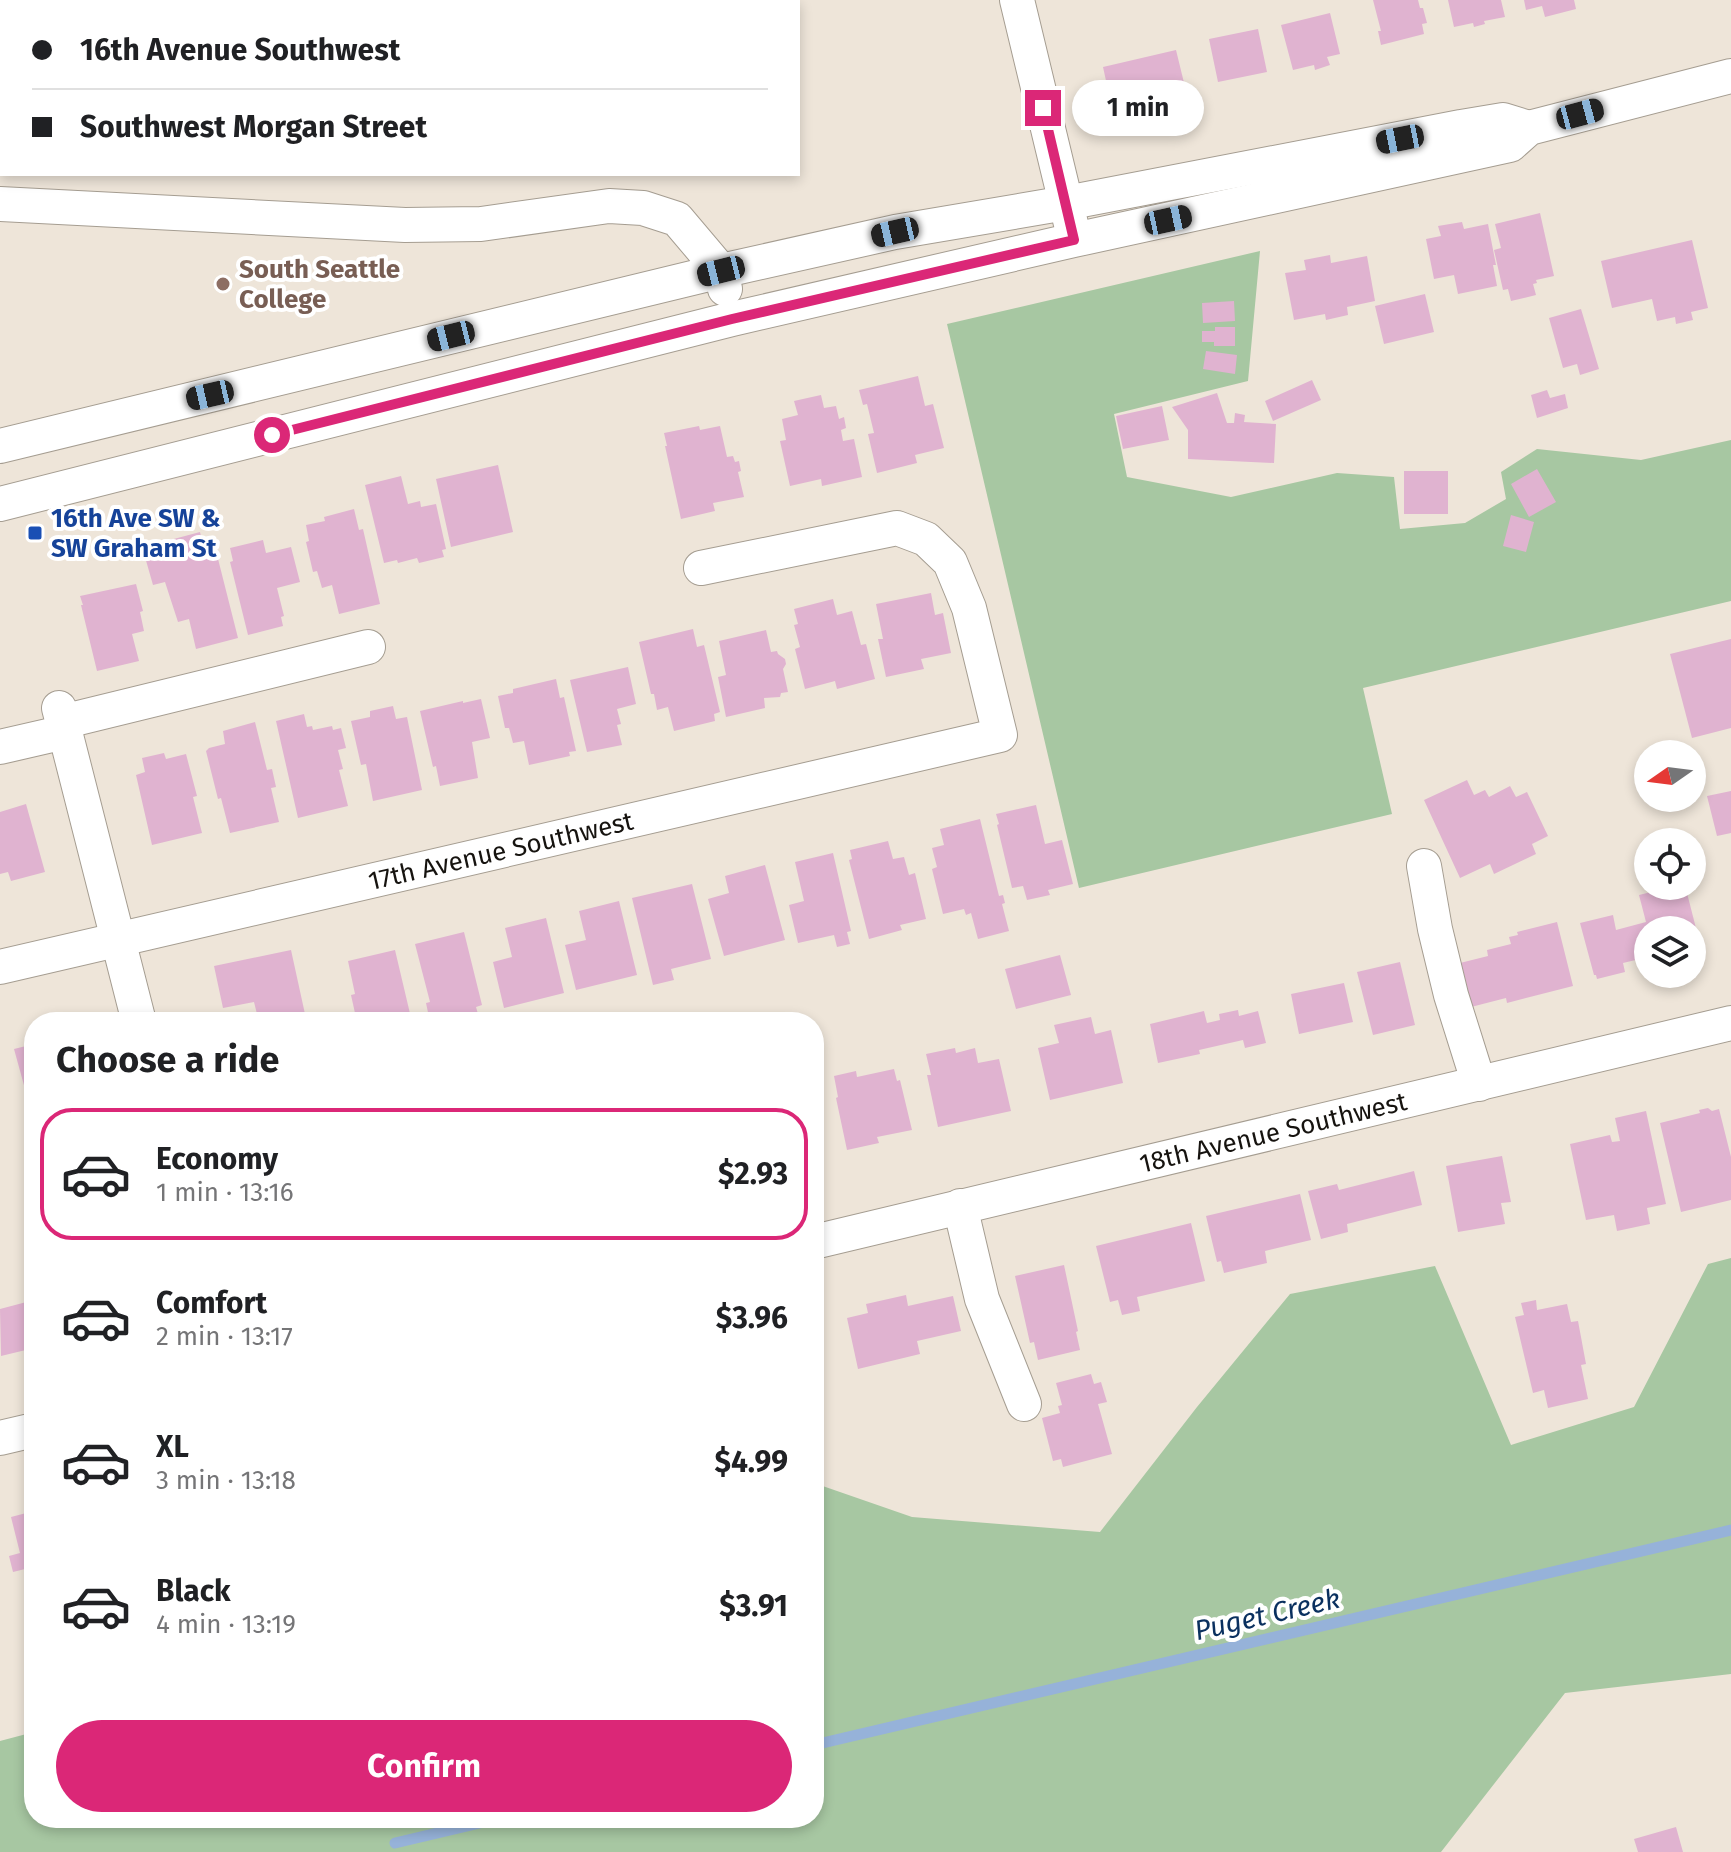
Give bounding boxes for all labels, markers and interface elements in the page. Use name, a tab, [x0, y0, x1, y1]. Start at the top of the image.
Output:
text: 16th Avenue Southwest	[80, 32, 400, 68]
callout: 1 min	[1071, 80, 1203, 136]
route end	[1025, 90, 1061, 126]
text: 1 min	[1107, 92, 1169, 123]
car	[1554, 96, 1606, 132]
text: Southwest Morgan Street	[80, 109, 427, 145]
car	[1374, 123, 1426, 155]
car	[1142, 203, 1194, 237]
car	[869, 215, 921, 249]
place label: South Seattle College	[239, 254, 400, 315]
car	[695, 254, 747, 288]
marker: South Seattle College	[214, 275, 232, 293]
car	[425, 319, 477, 353]
car	[184, 378, 236, 412]
route start	[254, 417, 290, 453]
place label: 16th Ave SW & SW Graham St	[51, 503, 221, 564]
marker: 16th Ave SW & SW Graham St	[26, 524, 44, 542]
north arrow	[1634, 740, 1706, 812]
map controls	[1634, 740, 1706, 988]
street label: 17th Avenue Southwest	[365, 805, 637, 897]
button: locate	[1634, 828, 1706, 900]
button: layers	[1634, 916, 1706, 988]
text: Choose a ride	[56, 1038, 279, 1082]
street label: 18th Avenue Southwest	[1136, 1086, 1411, 1180]
icon: car	[60, 1138, 132, 1210]
text: Economy	[156, 1141, 278, 1177]
text: $2.93	[718, 1156, 788, 1192]
text: 1 min · 13:16	[156, 1177, 294, 1208]
icon: car	[60, 1282, 132, 1354]
text: Comfort	[156, 1285, 267, 1321]
text: $3.96	[716, 1300, 788, 1336]
text: 2 min · 13:17	[156, 1321, 293, 1352]
icon: car	[60, 1426, 132, 1498]
text: XL	[156, 1429, 189, 1465]
text: $4.99	[714, 1444, 788, 1480]
text: 3 min · 13:18	[156, 1465, 296, 1496]
icon: car	[60, 1570, 132, 1642]
text: Black	[156, 1573, 231, 1609]
water label: Puget Creek	[1191, 1582, 1343, 1647]
text: $3.91	[719, 1588, 788, 1624]
text: 4 min · 13:19	[156, 1609, 296, 1640]
button: Confirm	[56, 1720, 792, 1812]

